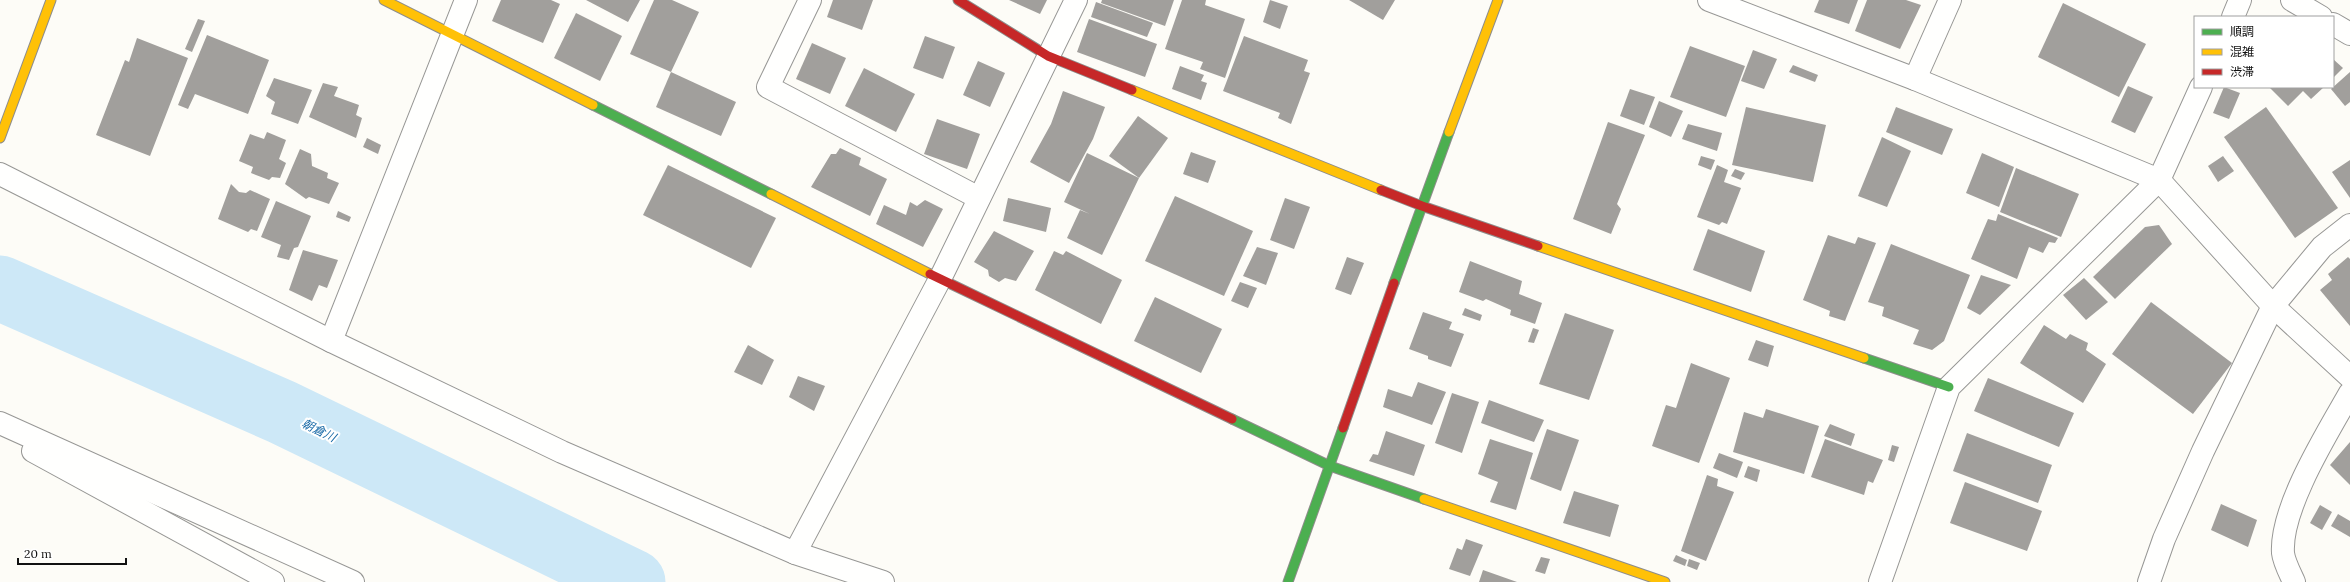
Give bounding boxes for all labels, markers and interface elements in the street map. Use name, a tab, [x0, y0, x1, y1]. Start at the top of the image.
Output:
legend	[2194, 16, 2334, 88]
text: 順調	[2230, 24, 2254, 39]
text: 混雑	[2230, 44, 2254, 59]
text: 渋滞	[2230, 64, 2254, 79]
water label: 朝倉川	[300, 415, 340, 446]
scale bar	[18, 540, 126, 566]
text: 20 m	[24, 546, 52, 561]

